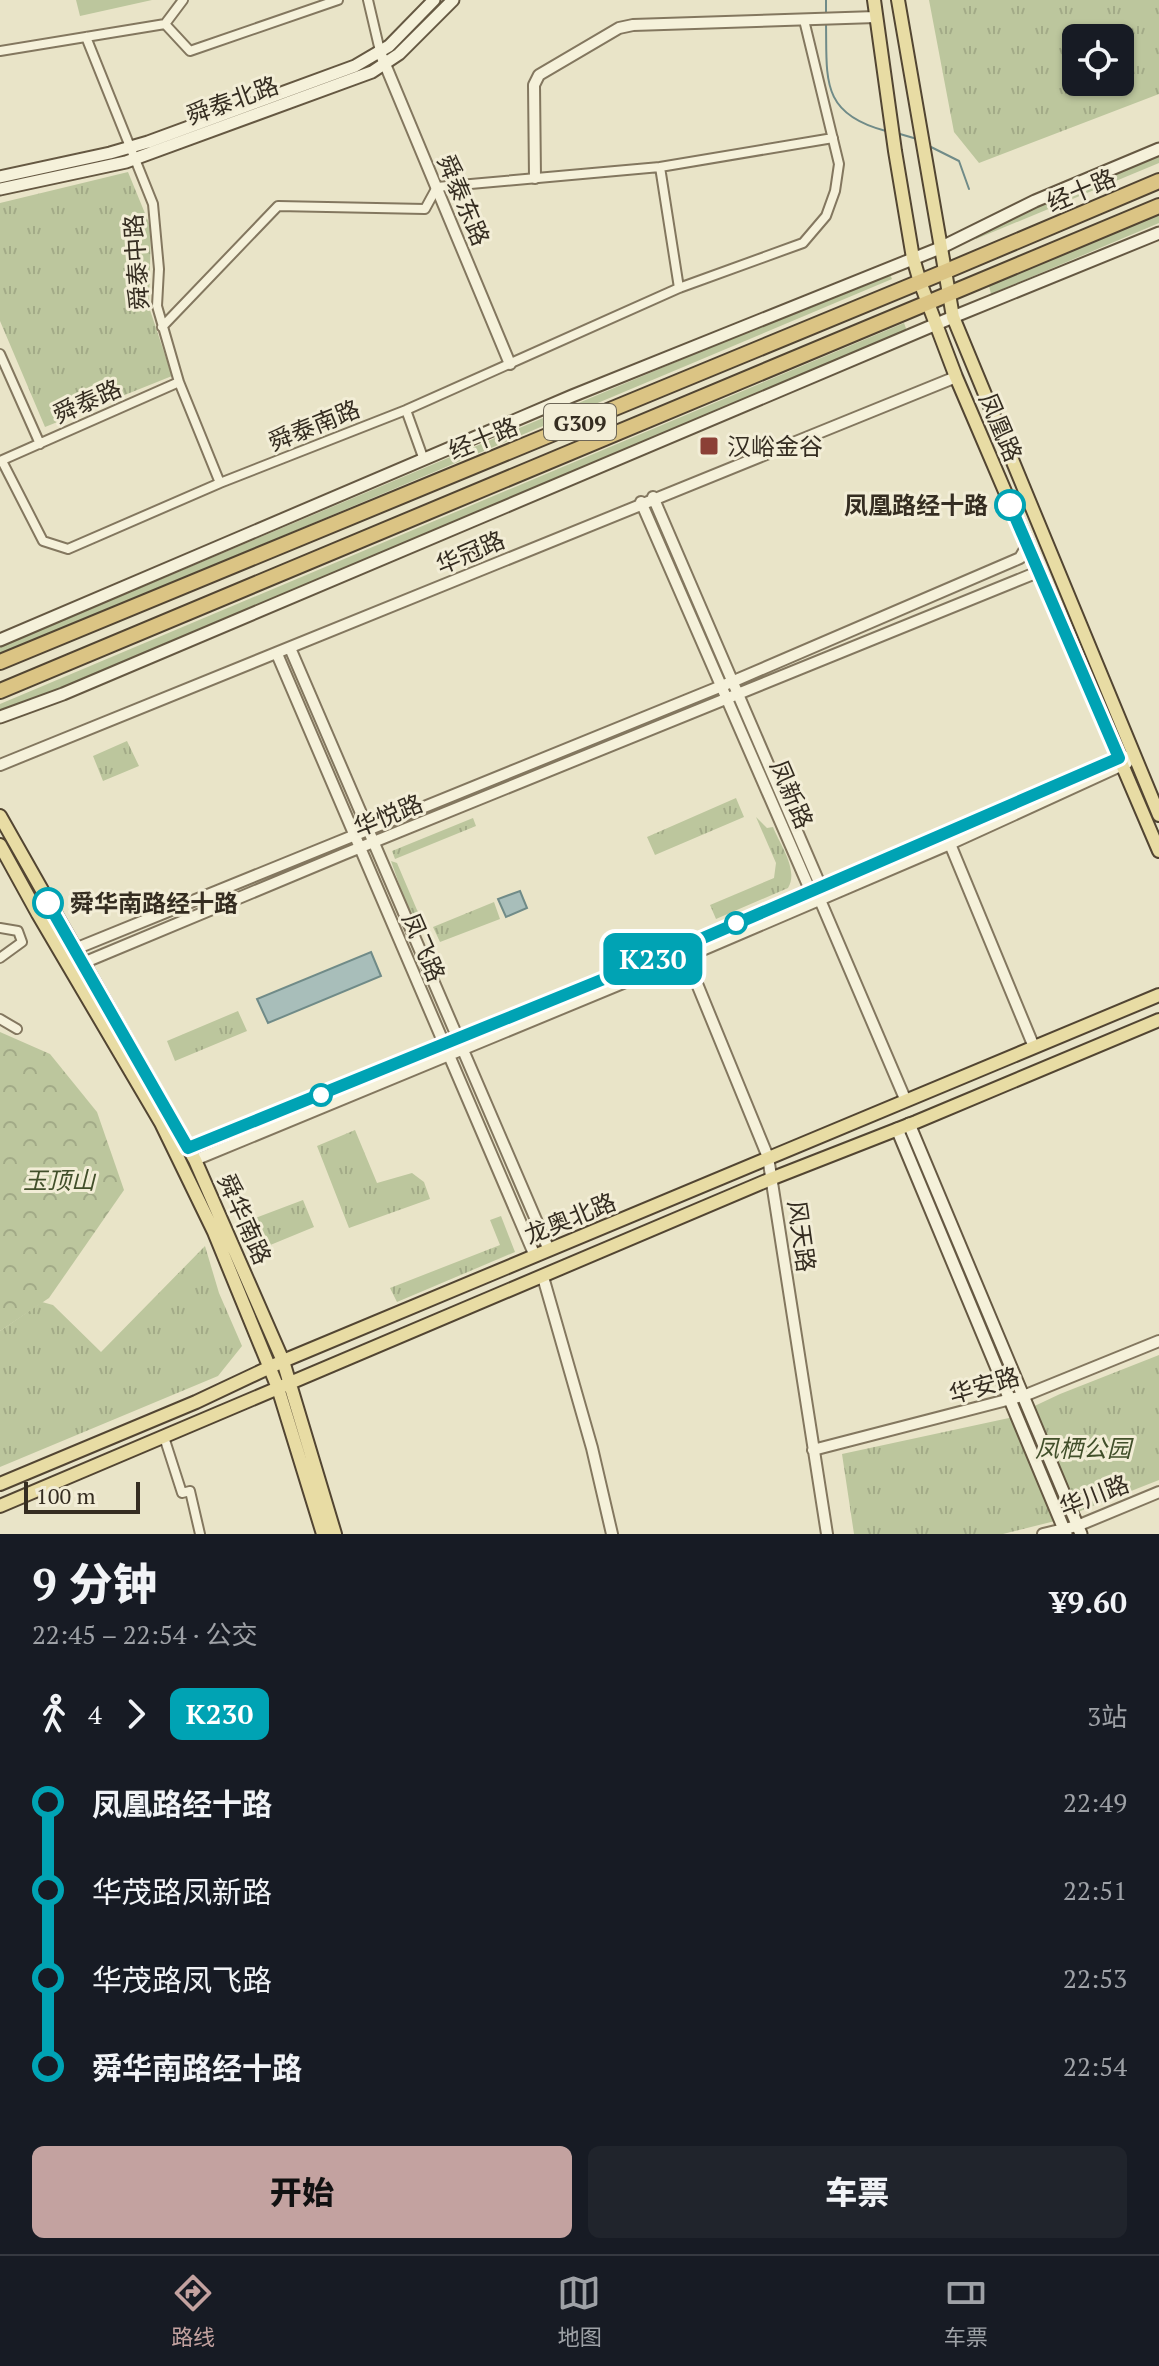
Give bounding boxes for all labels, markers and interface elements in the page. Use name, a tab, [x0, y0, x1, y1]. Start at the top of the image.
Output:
map controls	[1062, 24, 1134, 96]
button: locate	[1062, 24, 1134, 96]
street label: 舜泰北路	[181, 69, 283, 131]
street label: 舜泰东路	[431, 150, 497, 250]
street label: 经十路	[1042, 161, 1120, 219]
street label: 舜泰中路	[117, 213, 155, 311]
street label: 舜泰路	[48, 372, 126, 430]
street label: 凤凰路	[972, 388, 1030, 466]
street label: 舜泰南路	[264, 392, 364, 458]
road number: G309	[544, 404, 616, 440]
street label: 经十路	[444, 410, 522, 466]
place label: 汉峪金谷	[727, 430, 823, 462]
marker: 汉峪金谷	[698, 435, 720, 457]
place label: 凤凰路经十路	[844, 489, 988, 521]
marker: 凤凰路经十路	[995, 490, 1025, 520]
street label: 华冠路	[431, 523, 509, 581]
street label: 凤新路	[763, 755, 821, 833]
street label: 华悦路	[349, 787, 427, 843]
place label: 舜华南路经十路	[70, 887, 238, 919]
marker: 舜华南路经十路	[33, 888, 63, 918]
street label: 凤飞路	[395, 908, 453, 986]
unlabelled marker	[725, 912, 747, 934]
line badge: K230	[597, 933, 709, 985]
text: K230	[619, 940, 687, 977]
unlabelled marker	[310, 1084, 332, 1106]
park label: 玉顶山	[23, 1164, 97, 1196]
street label: 舜华南路	[211, 1169, 279, 1269]
street label: 龙奥北路	[520, 1185, 620, 1251]
street label: 风天路	[781, 1198, 823, 1274]
street label: 华安路	[945, 1360, 1023, 1410]
park label: 凤栖公园	[1035, 1432, 1134, 1464]
street label: 华川路	[1055, 1467, 1133, 1523]
scale bar	[24, 1478, 140, 1514]
text: 100 m	[36, 1481, 96, 1510]
text: 9 分钟	[32, 1554, 157, 1613]
text: ¥9.60	[1050, 1582, 1127, 1622]
text: 22:45 – 22:54 · 公交	[32, 1617, 258, 1651]
icon: walk	[32, 1692, 76, 1736]
icon: forward	[114, 1692, 158, 1736]
text: K230	[186, 1695, 253, 1732]
text: 4	[88, 1697, 102, 1731]
text: 3站	[1087, 1699, 1127, 1733]
text: 凤凰路经十路	[92, 1784, 272, 1824]
text: 22:49	[1063, 1785, 1127, 1819]
text: 华茂路凤新路	[92, 1872, 272, 1912]
text: 22:51	[1063, 1873, 1127, 1907]
text: 华茂路凤飞路	[92, 1960, 272, 2000]
text: 22:53	[1063, 1961, 1127, 1995]
text: 舜华南路经十路	[92, 2048, 302, 2088]
text: 22:54	[1063, 2049, 1127, 2083]
button: 开始	[32, 2146, 572, 2238]
button: 车票	[588, 2146, 1127, 2238]
tab: 路线	[171, 2271, 215, 2351]
tab: 地图	[557, 2271, 602, 2351]
tab: 车票	[944, 2271, 988, 2351]

